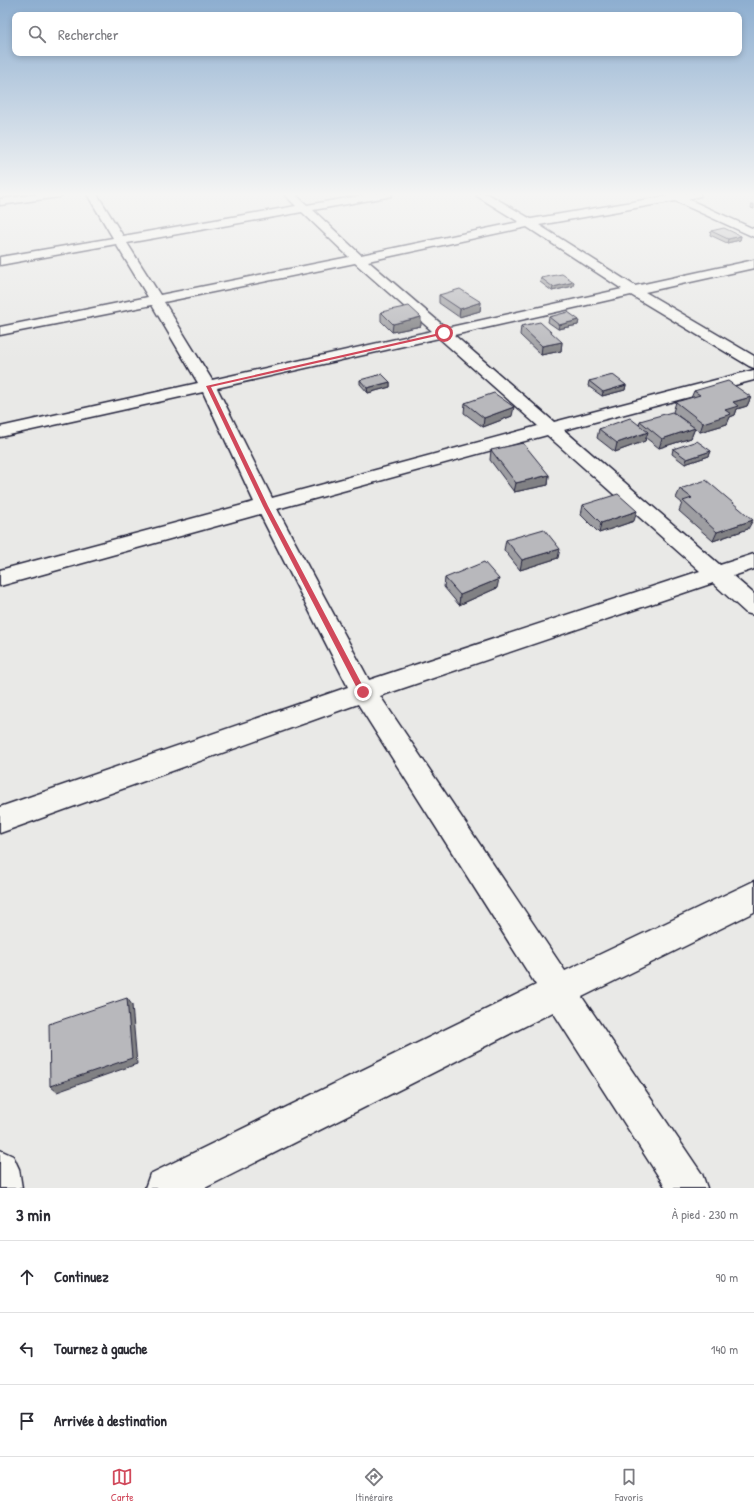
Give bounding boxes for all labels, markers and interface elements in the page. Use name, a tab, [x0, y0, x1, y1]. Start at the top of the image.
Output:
search box	[12, 12, 742, 56]
icon: search	[26, 23, 48, 45]
text: Rechercher	[58, 24, 119, 45]
route start	[435, 324, 453, 342]
route end	[354, 683, 372, 701]
text: 3 min	[16, 1203, 51, 1226]
text: À pied · 230 m	[672, 1205, 738, 1223]
icon: ahead	[16, 1266, 38, 1288]
text: Continuez	[54, 1266, 109, 1287]
text: 90 m	[716, 1268, 738, 1286]
icon: left	[16, 1338, 38, 1360]
text: Tournez à gauche	[54, 1338, 147, 1359]
text: 140 m	[711, 1340, 738, 1358]
icon: arrive	[16, 1410, 38, 1432]
text: Arrivée à destination	[54, 1410, 167, 1431]
tab: Carte	[111, 1466, 134, 1504]
tab: Itinéraire	[355, 1466, 393, 1504]
tab: Favoris	[615, 1466, 643, 1504]

